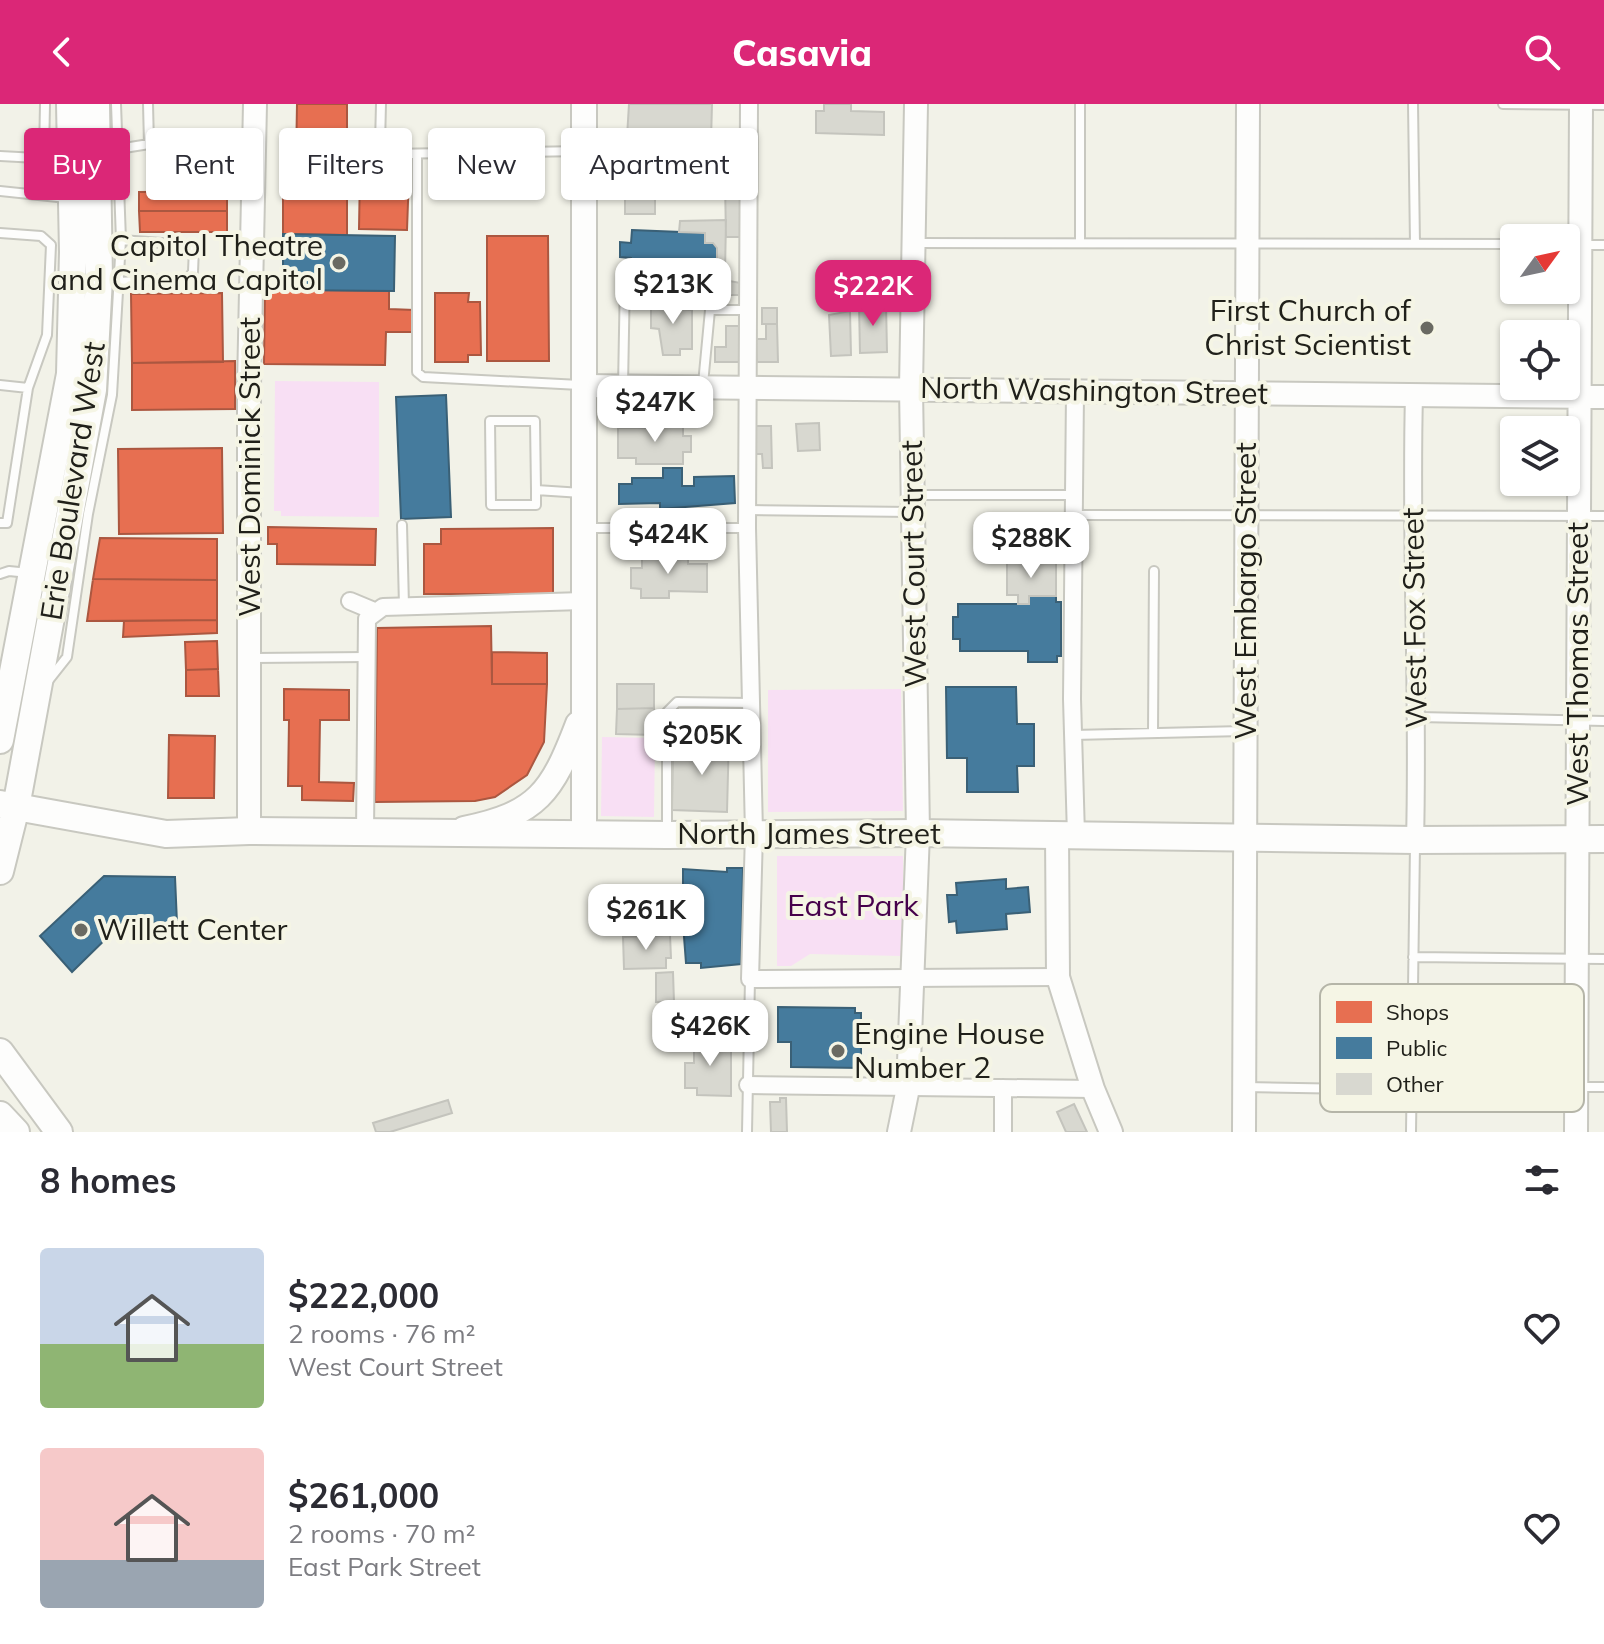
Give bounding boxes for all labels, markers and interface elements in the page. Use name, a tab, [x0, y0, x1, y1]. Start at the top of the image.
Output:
icon: back	[40, 30, 84, 74]
text: Casavia	[732, 30, 872, 75]
icon: search	[1520, 30, 1564, 74]
chip: Buy	[24, 128, 130, 200]
chip: Rent	[146, 128, 263, 200]
chip: Filters	[279, 128, 412, 200]
chip: New	[428, 128, 545, 200]
chip: Apartment	[561, 128, 758, 200]
north arrow	[1500, 224, 1580, 304]
map controls	[1500, 224, 1580, 496]
place label: Capitol Theatre and Cinema Capitol	[50, 226, 323, 298]
marker: Capitol Theatre and Cinema Capitol	[330, 254, 348, 272]
pin: $213K	[617, 258, 729, 326]
pin: $222K	[817, 260, 929, 328]
text: $213K	[633, 267, 713, 300]
text: $222K	[833, 269, 913, 302]
place label: First Church of Christ Scientist	[1204, 291, 1412, 363]
street label: West Dominick Street	[230, 317, 268, 617]
marker: First Church of Christ Scientist	[1418, 319, 1436, 337]
button: locate	[1500, 320, 1580, 400]
street label: Erie Boulevard West	[31, 339, 113, 623]
street label: North Washington Street	[920, 368, 1268, 412]
pin: $247K	[599, 376, 711, 444]
text: $247K	[615, 385, 695, 418]
button: layers	[1500, 416, 1580, 496]
street label: West Court Street	[892, 440, 934, 688]
street label: West Embargo Street	[1226, 442, 1264, 740]
street label: West Fox Street	[1393, 507, 1435, 729]
pin: $424K	[612, 508, 724, 576]
pin: $288K	[975, 512, 1087, 580]
text: $424K	[628, 517, 708, 550]
text: $288K	[991, 521, 1071, 554]
street label: West Thomas Street	[1558, 522, 1596, 806]
pin: $205K	[646, 709, 758, 777]
text: $205K	[662, 718, 742, 751]
street label: North James Street	[677, 814, 941, 852]
pin: $261K	[590, 884, 702, 952]
park label: East Park	[787, 886, 919, 924]
text: $261K	[606, 893, 686, 926]
place label: Willett Center	[97, 910, 288, 948]
marker: Willett Center	[72, 921, 90, 939]
legend	[1320, 984, 1584, 1112]
text: Shops	[1386, 998, 1449, 1026]
pin: $426K	[654, 1000, 766, 1068]
text: $426K	[670, 1009, 750, 1042]
place label: Engine House Number 2	[854, 1014, 1045, 1086]
text: Public	[1386, 1034, 1448, 1062]
marker: Engine House Number 2	[829, 1042, 847, 1060]
text: Other	[1386, 1070, 1444, 1098]
icon: filters	[1520, 1158, 1564, 1202]
text: 8 homes	[40, 1159, 177, 1202]
text: $222,000	[288, 1274, 439, 1317]
icon: home	[104, 1280, 200, 1376]
icon: heart	[1520, 1306, 1564, 1350]
text: 2 rooms · 76 m²	[288, 1317, 475, 1350]
text: West Court Street	[288, 1350, 503, 1383]
text: $261,000	[288, 1474, 439, 1517]
icon: home	[104, 1480, 200, 1576]
icon: heart	[1520, 1506, 1564, 1550]
text: 2 rooms · 70 m²	[288, 1517, 475, 1550]
text: East Park Street	[288, 1550, 481, 1583]

